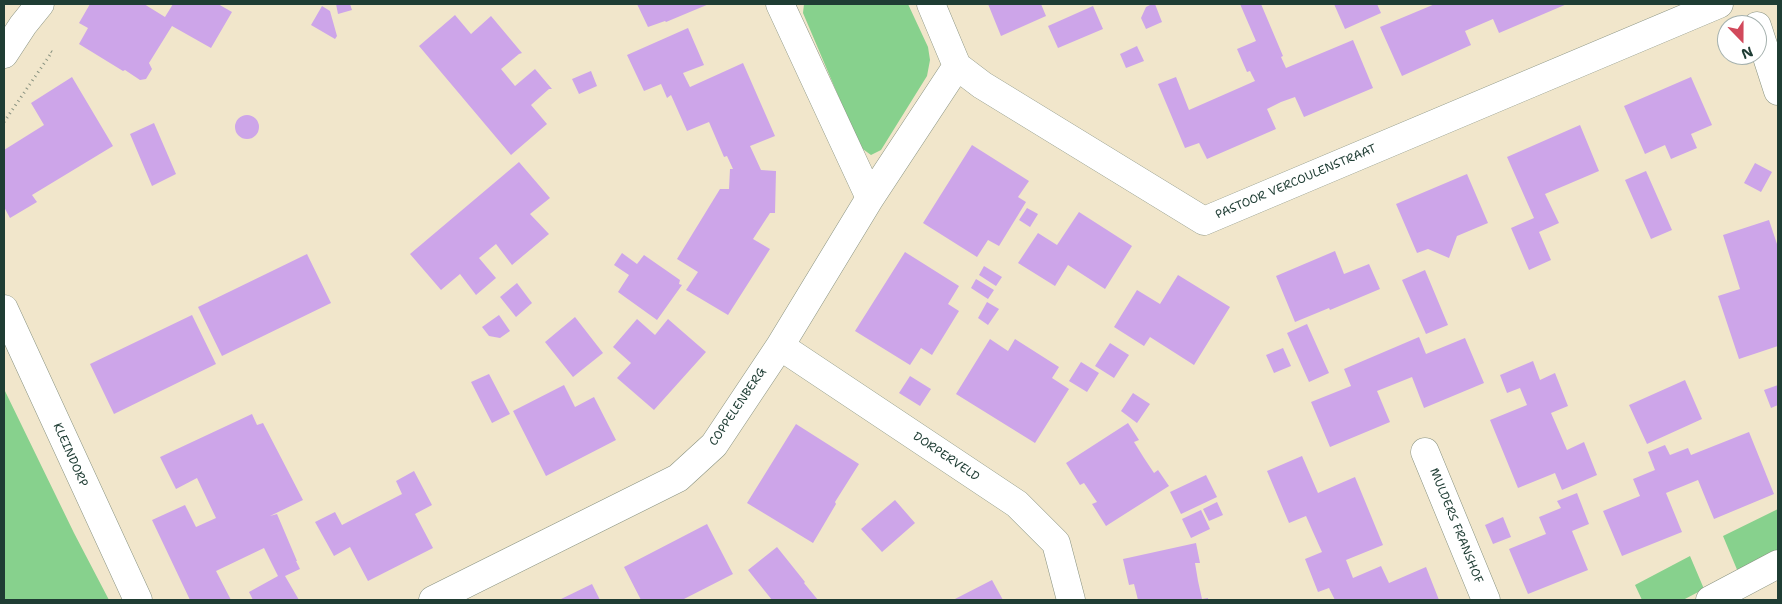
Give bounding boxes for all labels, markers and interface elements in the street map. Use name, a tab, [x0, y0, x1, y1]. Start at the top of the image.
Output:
north arrow	[1717, 15, 1767, 65]
text: N	[1739, 43, 1756, 63]
street label: PASTOOR VERCOULENSTRAAT	[1213, 142, 1379, 222]
street label: COPPELENBERG	[707, 365, 769, 449]
street label: KLEINDORP	[49, 421, 91, 489]
street label: DORPERVELD	[910, 430, 982, 484]
street label: MULDERS FRANSHOF	[1426, 466, 1486, 586]

